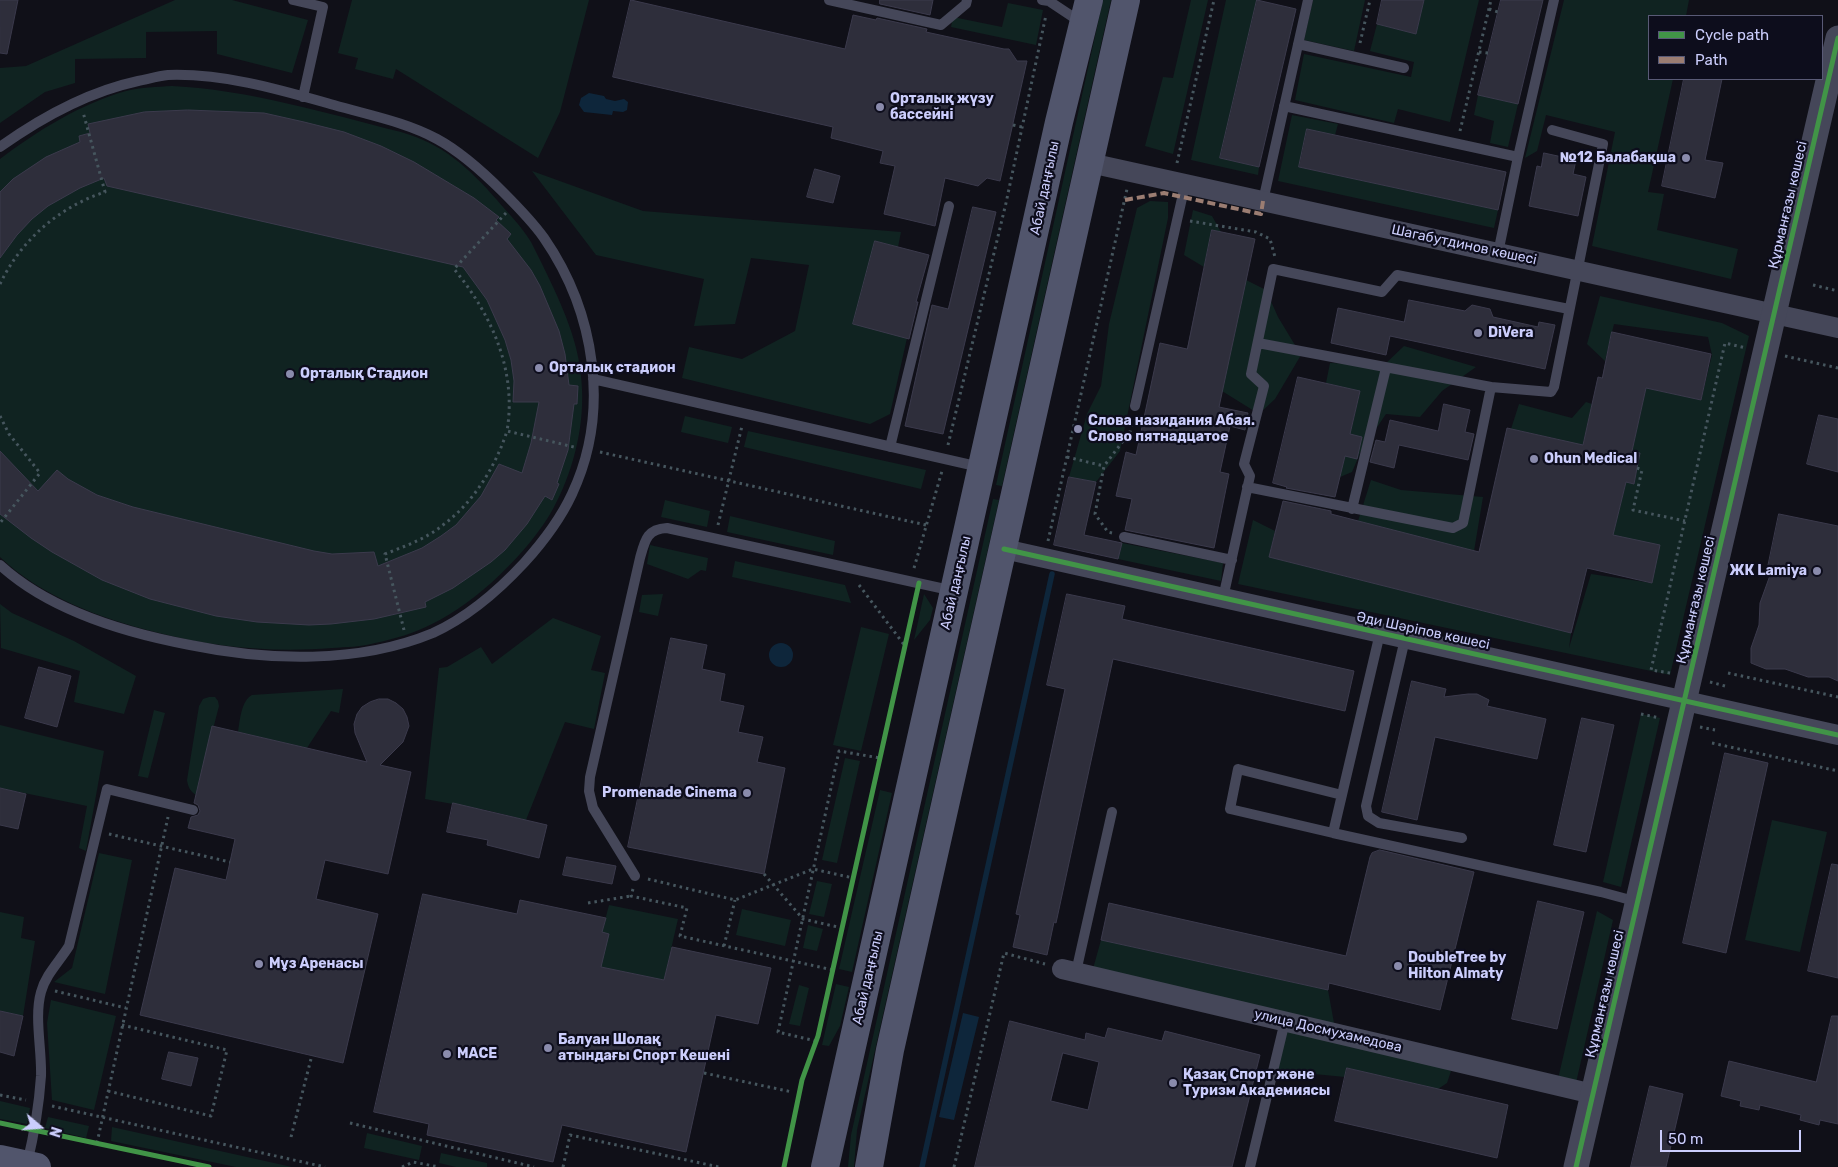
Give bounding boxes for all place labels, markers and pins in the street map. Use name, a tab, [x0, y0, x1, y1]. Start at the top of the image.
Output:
place label: Орталық жүзу бассейні	[890, 91, 994, 124]
marker: Орталық жүзу бассейні	[874, 101, 886, 113]
place label: №12 Балабақша	[1560, 150, 1676, 166]
marker: №12 Балабақша	[1680, 152, 1692, 164]
place label: DiVera	[1488, 325, 1533, 341]
marker: DiVera	[1472, 327, 1484, 339]
place label: Орталық стадион	[549, 360, 676, 376]
marker: Орталық стадион	[533, 362, 545, 374]
place label: Орталық Стадион	[300, 366, 428, 382]
marker: Орталық Стадион	[284, 368, 296, 380]
place label: Слова назидания Абая. Слово пятнадцатое	[1088, 413, 1255, 446]
marker: Слова назидания Абая. Слово пятнадцатое	[1072, 423, 1084, 435]
place label: Ohun Medical	[1544, 451, 1637, 467]
marker: Ohun Medical	[1528, 453, 1540, 465]
place label: ЖК Lamiya	[1729, 563, 1807, 579]
marker: ЖК Lamiya	[1811, 565, 1823, 577]
place label: Promenade Cinema	[602, 785, 737, 801]
marker: Promenade Cinema	[741, 787, 753, 799]
place label: DoubleTree by Hilton Almaty	[1408, 950, 1506, 982]
place label: Мұз Аренасы	[269, 956, 364, 972]
marker: Мұз Аренасы	[253, 958, 265, 970]
marker: DoubleTree by Hilton Almaty	[1392, 960, 1404, 972]
place label: Балуан Шолақ атындағы Спорт Кешені	[558, 1032, 730, 1064]
marker: Балуан Шолақ атындағы Спорт Кешені	[542, 1042, 554, 1054]
place label: MACE	[457, 1046, 497, 1062]
marker: MACE	[441, 1048, 453, 1060]
place label: Қазақ Спорт және Туризм Академиясы	[1183, 1067, 1330, 1100]
marker: Қазақ Спорт және Туризм Академиясы	[1167, 1077, 1179, 1089]

